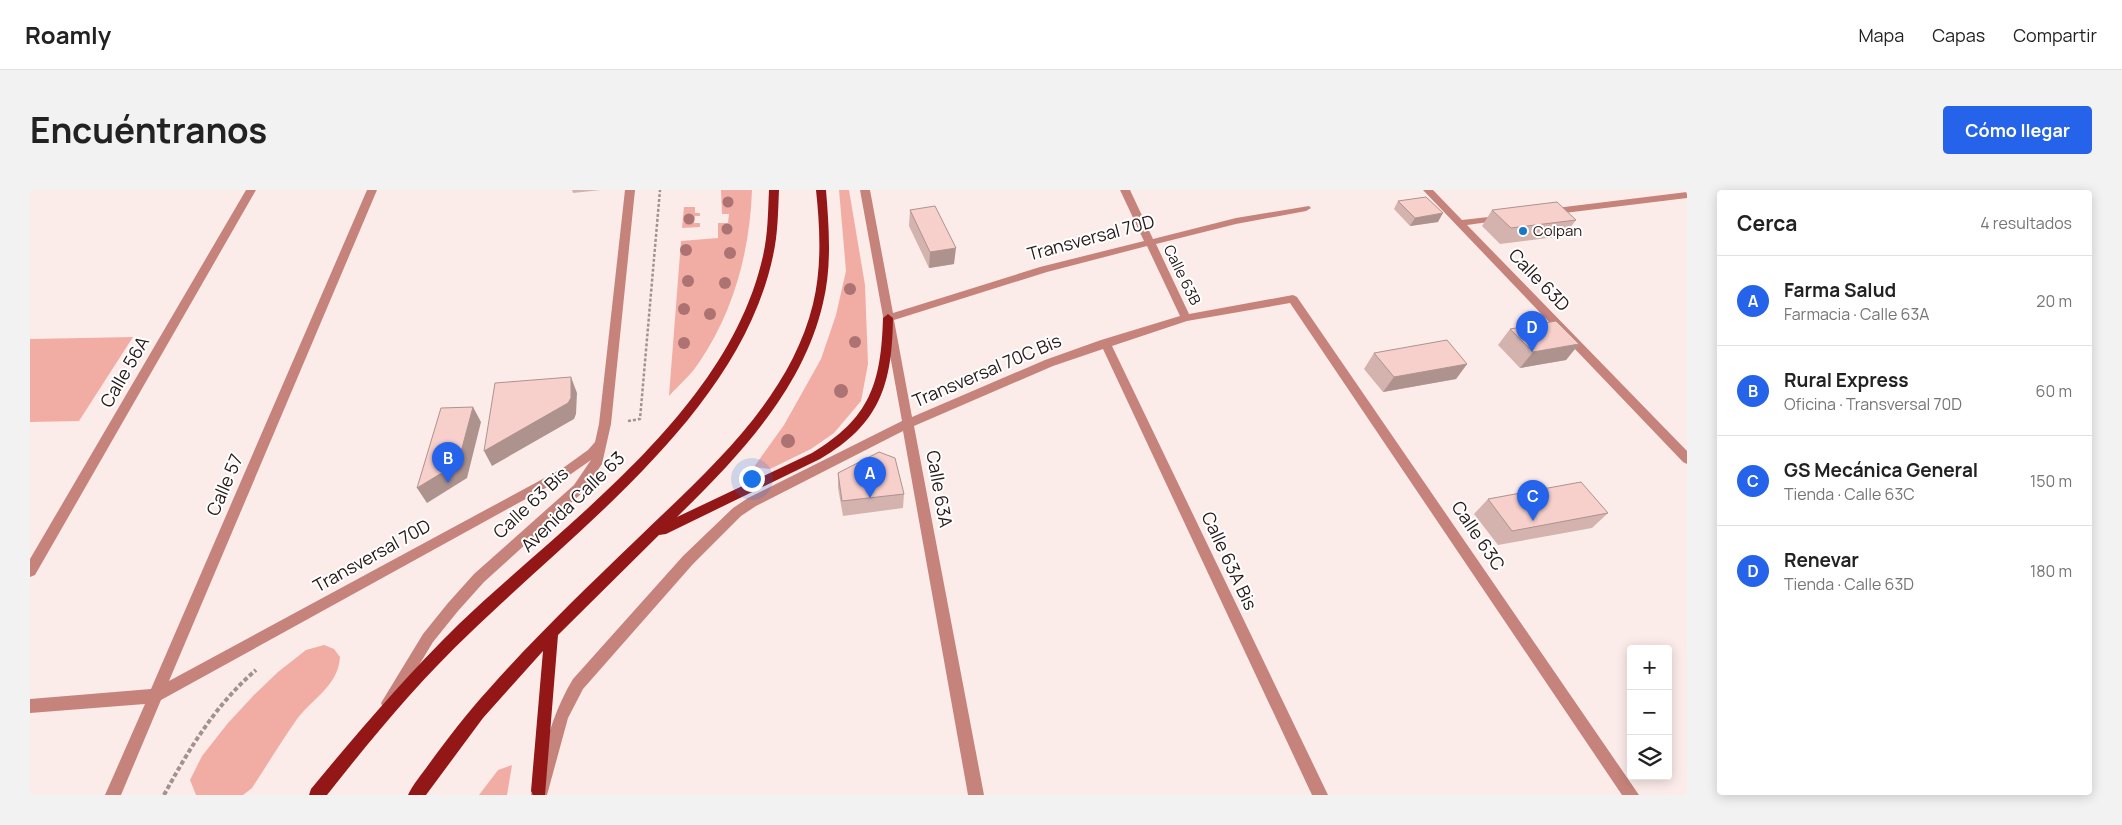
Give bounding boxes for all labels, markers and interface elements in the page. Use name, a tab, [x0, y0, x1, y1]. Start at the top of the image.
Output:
text: Roamly	[25, 18, 111, 51]
text: Mapa	[1858, 23, 1904, 47]
text: Capas	[1932, 23, 1985, 47]
text: Compartir	[2013, 23, 2097, 47]
text: Encuéntranos	[30, 106, 267, 154]
button: Cómo llegar	[1943, 106, 2092, 154]
street label: Transversal 70D	[1025, 209, 1157, 266]
text: Cerca	[1737, 209, 1797, 237]
text: 4 resultados	[1980, 212, 2072, 234]
place label: Colpan	[1533, 220, 1582, 241]
marker: Colpan	[1517, 225, 1529, 237]
street label: Calle 63B	[1159, 241, 1206, 308]
street label: Calle 63D	[1504, 243, 1576, 316]
text: Farma Salud	[1784, 277, 1896, 303]
text: A	[1748, 290, 1758, 312]
text: 20 m	[2036, 290, 2072, 312]
text: Farmacia · Calle 63A	[1784, 303, 1929, 325]
pin: D	[1516, 311, 1548, 352]
street label: Transversal 70C Bis	[908, 328, 1065, 412]
street label: Calle 56A	[94, 331, 154, 411]
text: Rural Express	[1784, 367, 1909, 393]
text: B	[1748, 380, 1758, 402]
text: 60 m	[2036, 380, 2072, 402]
text: Oficina · Transversal 70D	[1784, 393, 1962, 415]
pin: B	[432, 442, 464, 483]
street label: Avenida Calle 63	[515, 446, 629, 557]
street label: Calle 63A	[921, 448, 959, 530]
street label: Calle 57	[200, 450, 248, 519]
pin: A	[854, 457, 886, 498]
text: GS Mecánica General	[1784, 457, 1978, 483]
street label: Calle 63 Bis	[487, 461, 573, 543]
your location	[739, 466, 765, 492]
text: C	[1747, 470, 1759, 492]
text: 150 m	[2030, 470, 2072, 492]
pin: C	[1517, 480, 1549, 521]
text: Tienda · Calle 63C	[1784, 483, 1915, 505]
street label: Calle 63C	[1447, 496, 1511, 575]
street label: Calle 63A Bis	[1197, 507, 1263, 614]
street label: Transversal 70D	[309, 513, 434, 597]
text: Renevar	[1784, 547, 1859, 573]
text: D	[1747, 560, 1759, 582]
text: 180 m	[2030, 560, 2072, 582]
text: Tienda · Calle 63D	[1784, 573, 1914, 595]
map controls	[1627, 645, 1672, 780]
button: +	[1627, 645, 1672, 690]
button: −	[1627, 690, 1672, 735]
button: layers	[1627, 735, 1672, 780]

